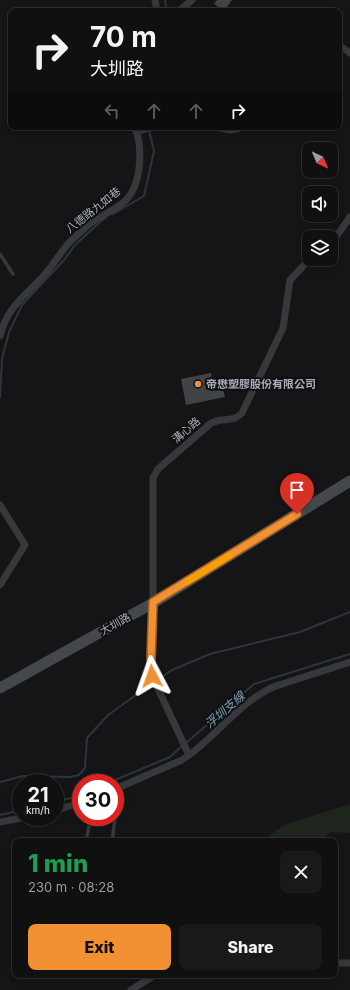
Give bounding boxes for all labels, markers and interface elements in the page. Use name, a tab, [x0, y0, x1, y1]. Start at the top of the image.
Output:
text: 70 m	[90, 20, 157, 54]
icon: right	[24, 24, 76, 76]
text: 大圳路	[90, 58, 144, 79]
icon: left	[101, 100, 123, 122]
icon: ahead	[143, 100, 165, 122]
icon: ahead	[185, 100, 207, 122]
icon: right	[227, 100, 249, 122]
north arrow	[302, 142, 338, 178]
map controls	[302, 142, 338, 266]
street label: 八德路九如巷	[63, 184, 123, 236]
button: sound	[302, 186, 338, 222]
button: layers	[302, 230, 338, 266]
place label: 帝懋塑膠股份有限公司	[206, 377, 316, 391]
marker: 帝懋塑膠股份有限公司	[193, 379, 203, 389]
street label: 溝心路	[169, 414, 203, 446]
pin	[280, 473, 314, 514]
icon: arrive	[286, 479, 308, 501]
street label: 大圳路	[97, 610, 133, 638]
position arrow	[131, 655, 173, 697]
water label: 浮圳支線	[202, 687, 249, 731]
speed limit sign: 30	[72, 774, 124, 826]
text: 21	[27, 783, 49, 807]
text: km/h	[26, 804, 50, 816]
text: 1 min	[28, 849, 88, 878]
button: close	[280, 851, 322, 893]
text: 230 m · 08:28	[28, 879, 114, 895]
button: Exit	[28, 924, 171, 970]
button: Share	[179, 924, 322, 970]

